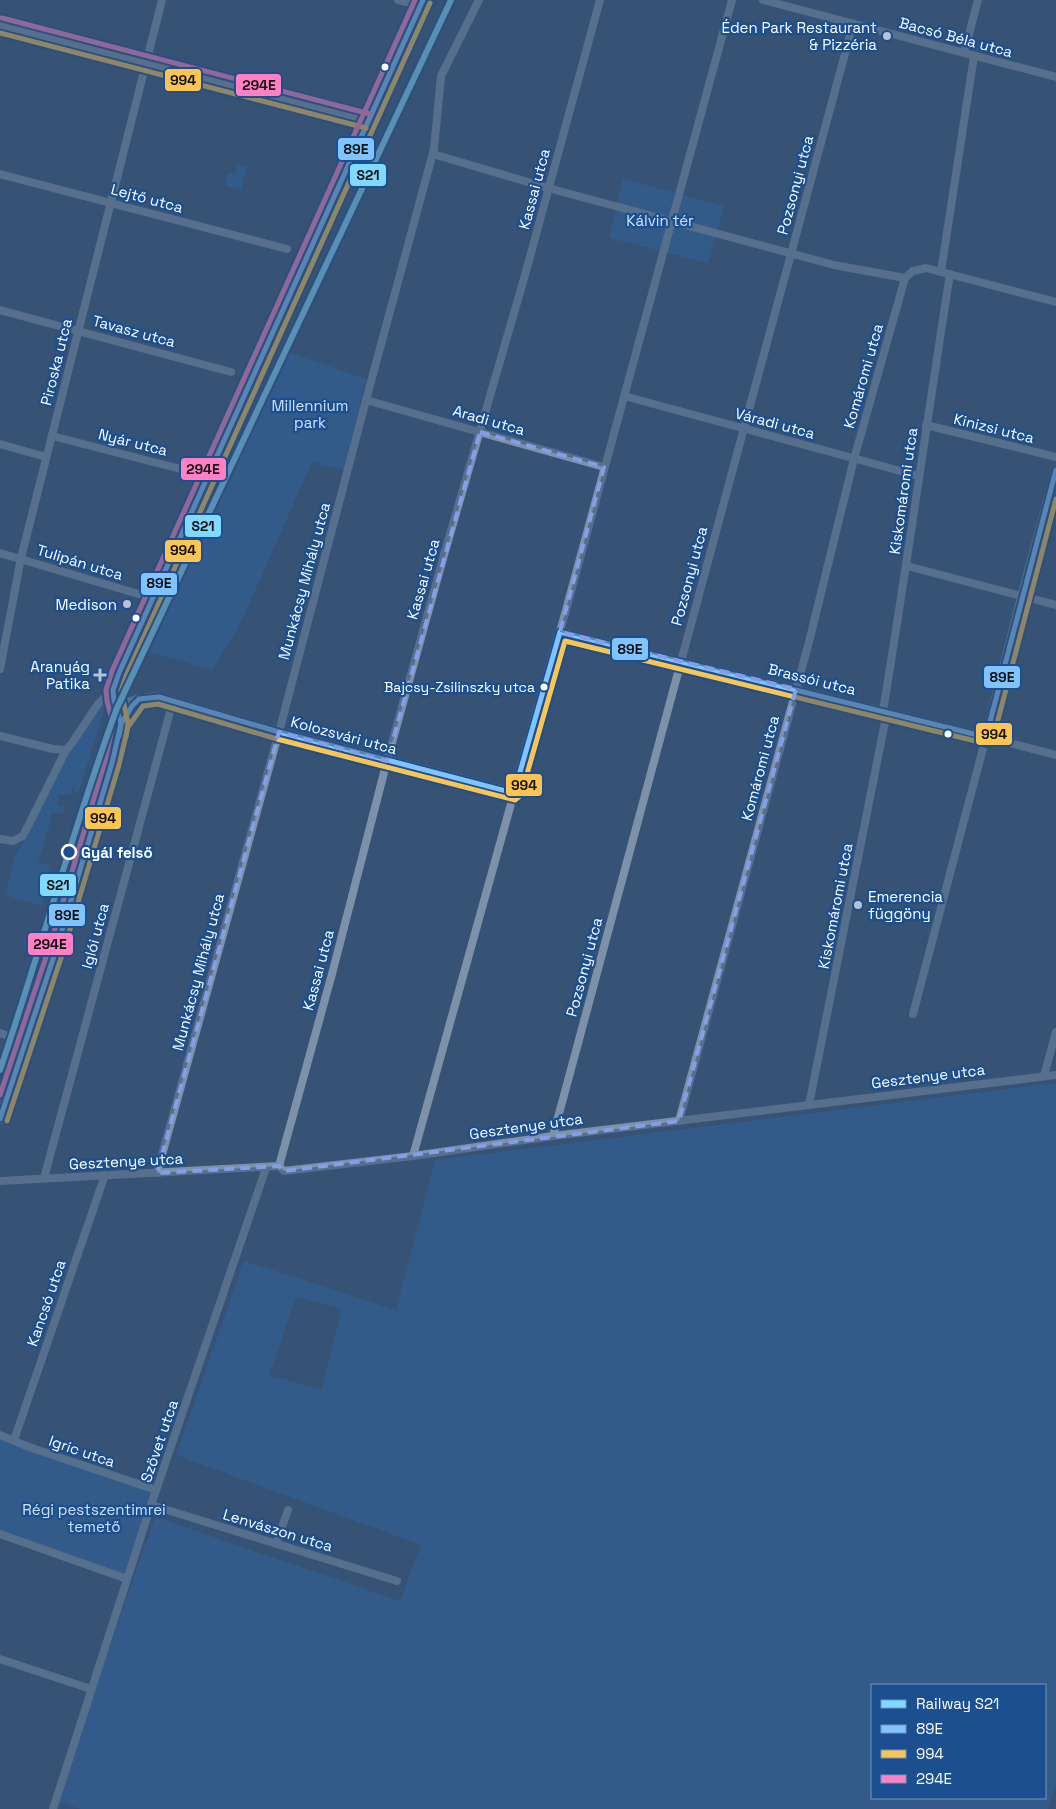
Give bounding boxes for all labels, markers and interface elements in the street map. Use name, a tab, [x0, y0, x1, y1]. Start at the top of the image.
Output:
street label: Bacsó Béla utca	[897, 13, 1015, 61]
place label: Éden Park Restaurant & Pizzéria	[721, 18, 877, 54]
marker: Éden Park Restaurant & Pizzéria	[881, 30, 893, 42]
unlabelled marker	[380, 62, 390, 72]
line badge: 994	[164, 68, 202, 92]
text: 994	[170, 71, 196, 89]
line badge: 294E	[235, 73, 282, 97]
text: 294E	[242, 76, 276, 94]
street label: Pozsonyi utca	[773, 133, 817, 237]
line badge: 89E	[337, 137, 375, 161]
text: 89E	[344, 140, 369, 158]
street label: Kassai utca	[514, 146, 554, 232]
line badge: S21	[349, 163, 387, 187]
text: S21	[356, 166, 380, 184]
street label: Lejtő utca	[109, 179, 185, 217]
park label: Kálvin tér	[626, 211, 694, 230]
street label: Tavasz utca	[90, 311, 178, 351]
street label: Piroska utca	[36, 316, 76, 407]
street label: Komáromi utca	[839, 321, 887, 431]
park label: Millennium park	[271, 396, 349, 432]
street label: Aradi utca	[451, 401, 527, 439]
street label: Váradi utca	[733, 403, 817, 443]
street label: Kinizsi utca	[952, 409, 1037, 447]
street label: Nyár utca	[96, 424, 170, 460]
street label: Kiskomáromi utca	[885, 426, 921, 556]
line badge: 294E	[180, 457, 227, 481]
text: 294E	[186, 460, 220, 478]
street label: Munkácsy Mihály utca	[274, 500, 334, 662]
line badge: S21	[184, 514, 222, 538]
text: S21	[191, 517, 215, 535]
street label: Pozsonyi utca	[667, 524, 711, 628]
street label: Kassai utca	[402, 536, 444, 622]
line badge: 994	[164, 539, 202, 563]
street label: Tulipán utca	[35, 540, 126, 584]
text: 994	[170, 541, 196, 559]
line badge: 89E	[140, 572, 178, 596]
text: 89E	[147, 574, 172, 592]
place label: Medison	[55, 595, 117, 614]
marker: Medison	[121, 598, 133, 610]
unlabelled marker	[131, 613, 141, 623]
line badge: 89E	[611, 637, 649, 661]
text: 89E	[618, 640, 643, 658]
place label: Aranyág Patika	[30, 657, 90, 693]
street label: Brassói utca	[766, 659, 858, 699]
line badge: 89E	[983, 665, 1021, 689]
text: 89E	[990, 668, 1015, 686]
marker: Aranyág Patika	[94, 669, 106, 681]
place label: Bajcsy-Zsilinszky utca	[384, 678, 535, 696]
marker: Bajcsy-Zsilinszky utca	[539, 682, 549, 692]
street label: Kolozsvári utca	[289, 712, 400, 758]
street label: Komáromi utca	[737, 713, 783, 823]
line badge: 994	[975, 722, 1013, 746]
text: 994	[981, 725, 1007, 743]
unlabelled marker	[943, 729, 953, 739]
line badge: 994	[505, 773, 543, 797]
text: 994	[511, 776, 537, 794]
line badge: 994	[84, 806, 122, 830]
text: 994	[90, 809, 116, 827]
street label: Kiskomáromi utca	[813, 841, 857, 970]
place label: Gyál felső	[81, 843, 153, 862]
marker: Gyál felső	[61, 844, 77, 860]
line badge: S21	[39, 873, 77, 897]
text: S21	[46, 876, 70, 894]
place label: Emerencia függöny	[868, 887, 943, 923]
street label: Munkácsy Mihály utca	[168, 891, 228, 1053]
marker: Emerencia függöny	[852, 899, 864, 911]
street label: Iglói utca	[77, 901, 113, 971]
line badge: 89E	[48, 903, 86, 927]
text: 89E	[55, 906, 80, 924]
street label: Pozsonyi utca	[562, 915, 606, 1019]
street label: Kassai utca	[298, 927, 338, 1013]
line badge: 294E	[27, 932, 74, 956]
text: 294E	[33, 935, 67, 953]
street label: Gesztenye utca	[870, 1060, 986, 1092]
street label: Gesztenye utca	[468, 1109, 584, 1143]
street label: Gesztenye utca	[68, 1148, 184, 1173]
street label: Kancsó utca	[22, 1257, 70, 1349]
street label: Szövet utca	[136, 1397, 182, 1485]
street label: Igric utca	[46, 1431, 118, 1471]
park label: Régi pestszentimrei temető	[22, 1500, 166, 1536]
street label: Lenvászon utca	[221, 1504, 335, 1556]
legend	[871, 1684, 1046, 1799]
text: Railway S21	[916, 1694, 999, 1713]
text: 89E	[916, 1719, 943, 1738]
text: 994	[916, 1744, 944, 1763]
text: 294E	[916, 1769, 952, 1788]

